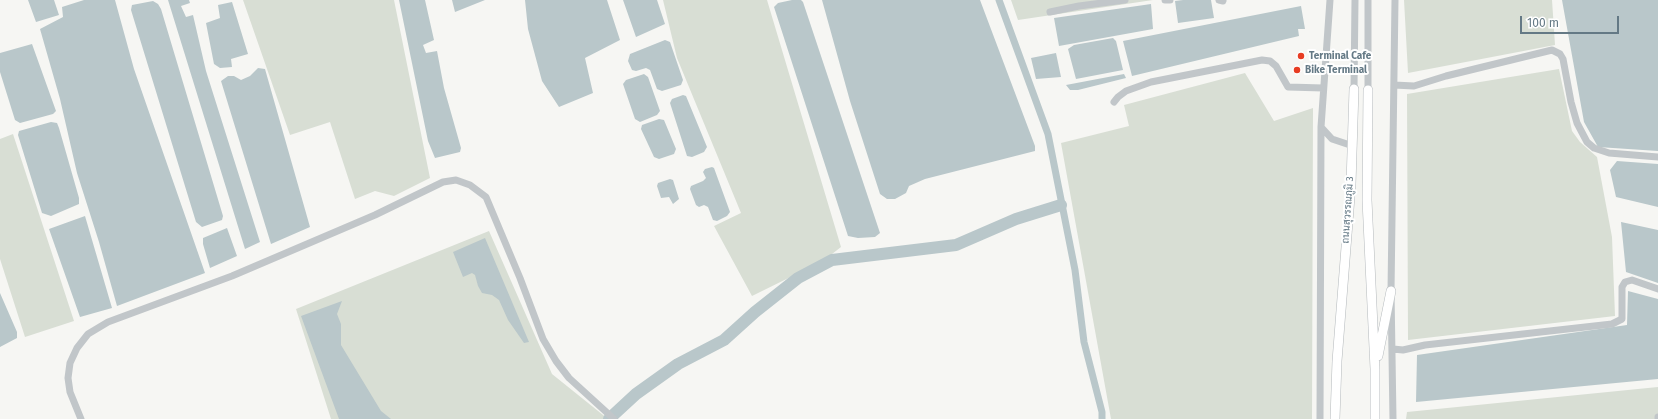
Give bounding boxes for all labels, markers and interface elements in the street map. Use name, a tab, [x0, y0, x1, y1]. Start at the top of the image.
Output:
scale bar	[1522, 8, 1621, 34]
text: 100 m	[1527, 16, 1559, 30]
place label: Terminal Cafe	[1309, 50, 1371, 62]
marker: Terminal Cafe	[1296, 51, 1306, 61]
place label: Bike Terminal	[1305, 64, 1367, 76]
marker: Bike Terminal	[1292, 65, 1302, 75]
street label: ถนนสุวรรณภูมิ 3	[1340, 176, 1356, 244]

